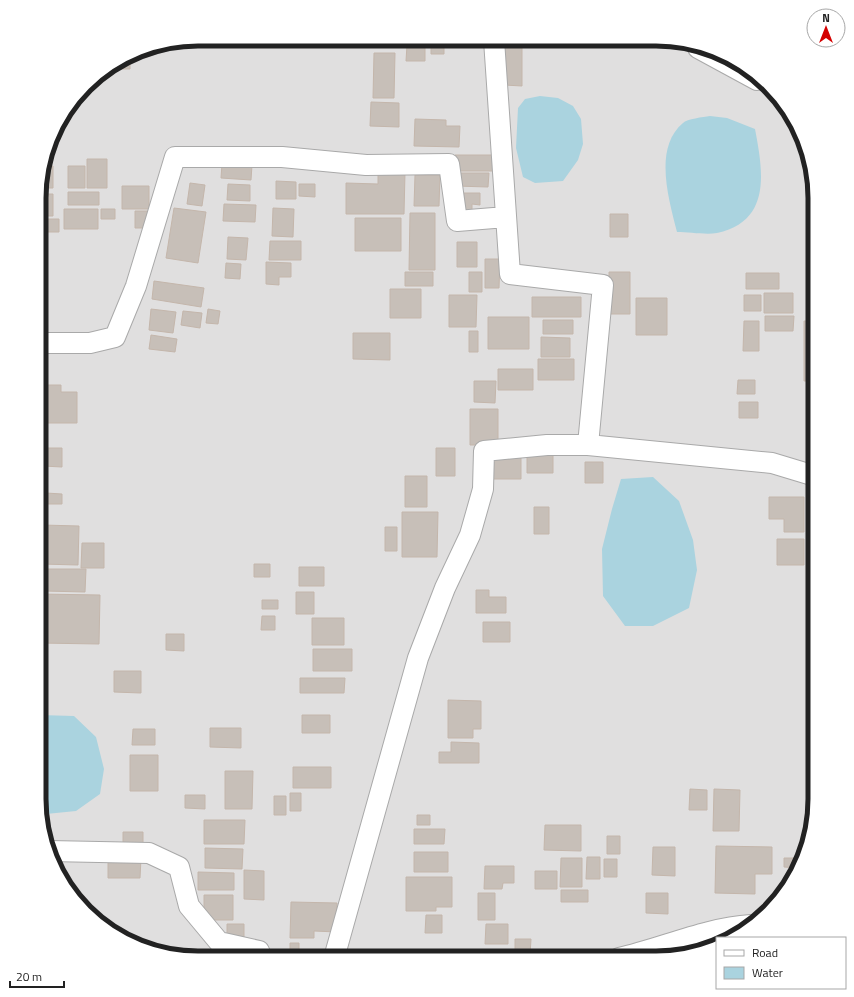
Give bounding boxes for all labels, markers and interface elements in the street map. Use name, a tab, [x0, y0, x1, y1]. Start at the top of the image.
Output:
north arrow	[806, 8, 846, 48]
text: N	[822, 10, 830, 26]
legend	[716, 937, 846, 989]
text: Road	[752, 943, 778, 962]
scale bar	[10, 963, 64, 989]
text: Water	[752, 963, 783, 982]
text: 20 m	[16, 967, 42, 986]

